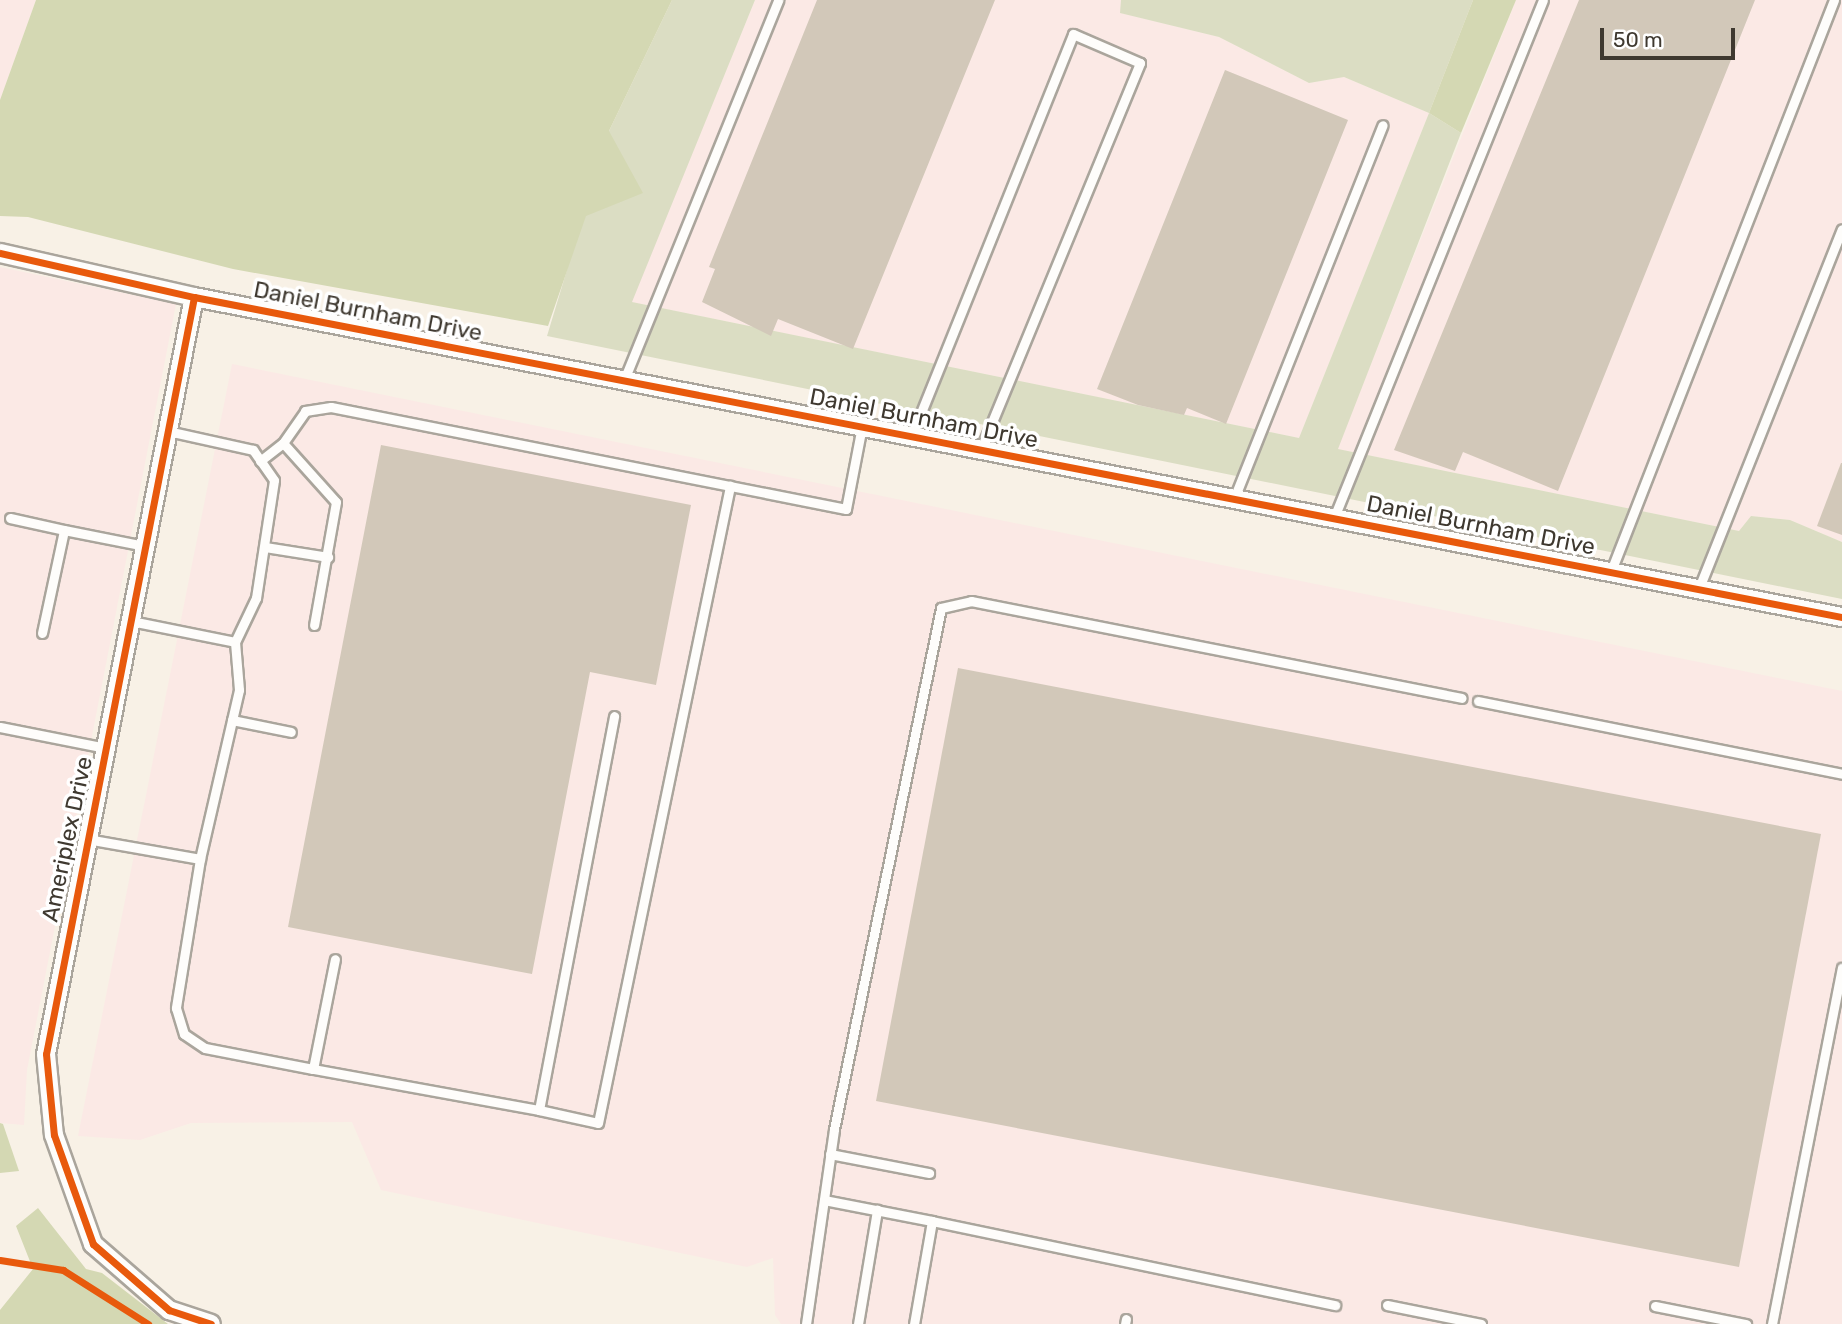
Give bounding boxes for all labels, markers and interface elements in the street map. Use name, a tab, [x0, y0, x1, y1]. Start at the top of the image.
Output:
scale bar	[1604, 14, 1739, 58]
text: 50 m	[1613, 27, 1663, 52]
street label: Daniel Burnham Drive	[251, 275, 485, 347]
street label: Daniel Burnham Drive	[807, 382, 1041, 454]
street label: Daniel Burnham Drive	[1364, 489, 1598, 561]
street label: Ameriplex Drive	[36, 754, 98, 924]

